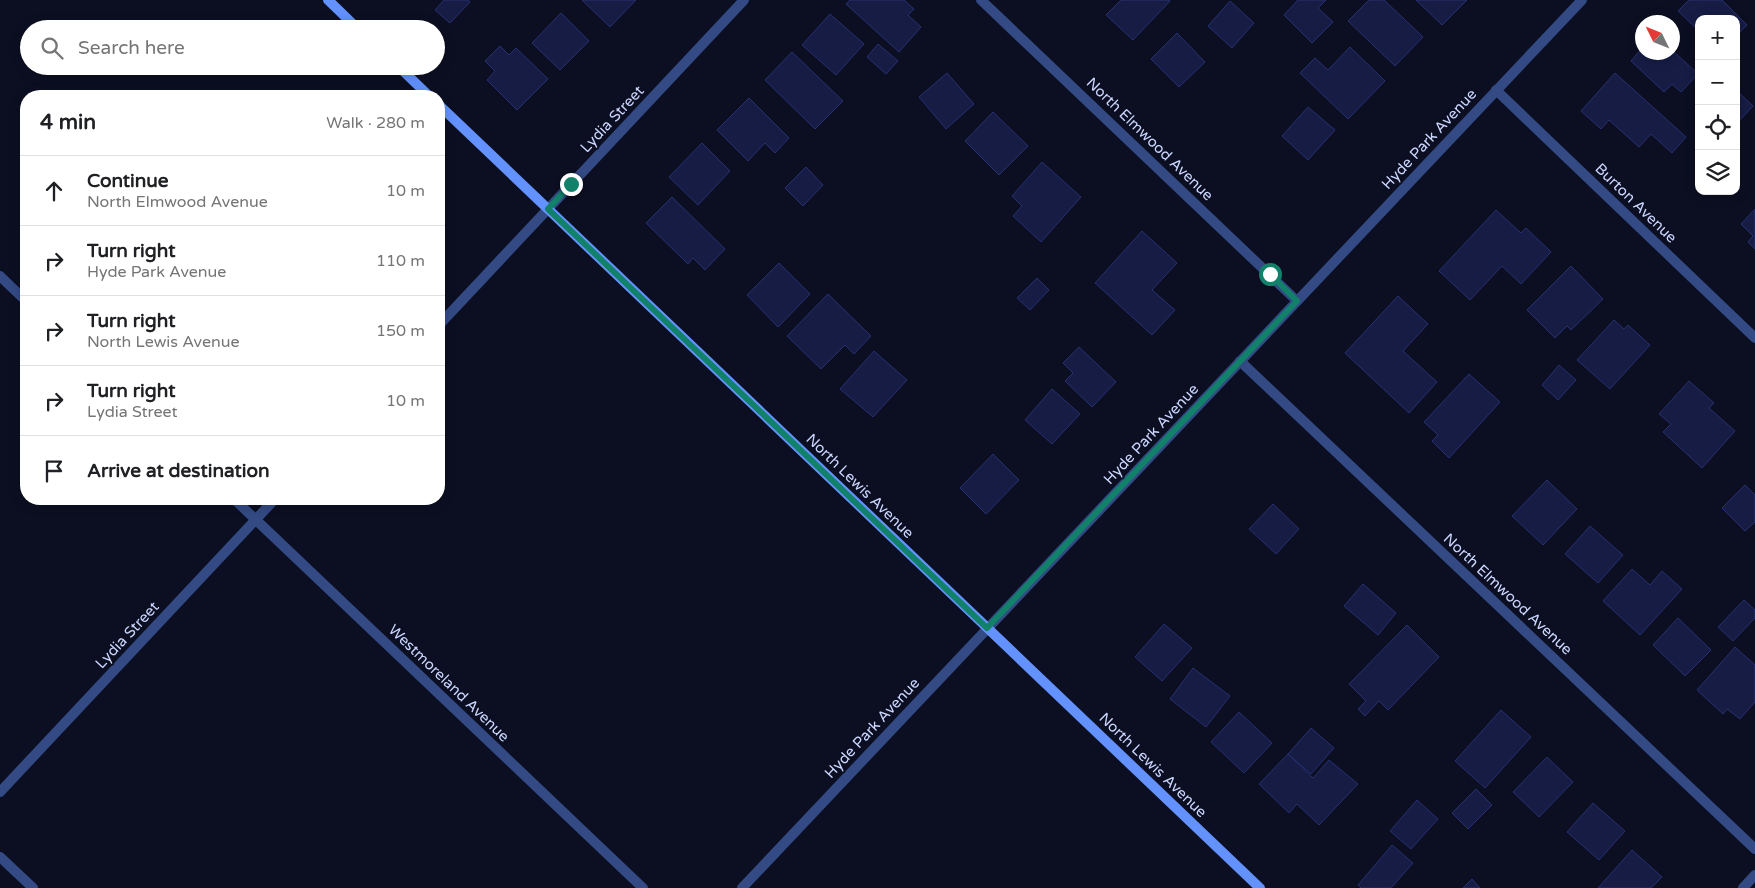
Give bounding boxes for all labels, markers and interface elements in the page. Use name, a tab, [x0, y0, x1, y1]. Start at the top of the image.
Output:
north arrow	[1635, 15, 1680, 60]
map controls	[1695, 15, 1740, 195]
button: +	[1695, 15, 1740, 60]
search box	[20, 20, 445, 75]
icon: search	[38, 34, 66, 62]
text: Search here	[78, 37, 185, 59]
button: −	[1695, 60, 1740, 105]
street label: North Elmwood Avenue	[1083, 74, 1217, 204]
street label: Lydia Street	[576, 82, 648, 156]
street label: Hyde Park Avenue	[1378, 85, 1480, 193]
button: locate	[1695, 105, 1740, 150]
text: 4 min	[40, 110, 96, 135]
text: Walk · 280 m	[326, 113, 425, 133]
button: layers	[1695, 150, 1740, 195]
street label: Burton Avenue	[1591, 159, 1681, 247]
text: Continue	[87, 170, 169, 192]
route end	[560, 173, 583, 196]
icon: ahead	[40, 177, 68, 205]
text: 10 m	[386, 181, 425, 201]
text: North Elmwood Avenue	[87, 192, 268, 212]
text: Turn right	[87, 240, 175, 262]
icon: right	[40, 247, 68, 275]
text: 110 m	[376, 251, 425, 271]
text: Hyde Park Avenue	[87, 262, 226, 282]
route start	[1259, 263, 1282, 286]
text: Turn right	[87, 310, 175, 332]
icon: right	[40, 317, 68, 345]
text: 150 m	[376, 321, 425, 341]
text: North Lewis Avenue	[87, 332, 239, 352]
text: Turn right	[87, 380, 175, 402]
street label: Hyde Park Avenue	[1100, 380, 1202, 488]
icon: right	[40, 387, 68, 415]
text: 10 m	[386, 391, 425, 411]
text: Lydia Street	[87, 402, 178, 422]
street label: North Lewis Avenue	[802, 430, 918, 542]
icon: arrive	[40, 457, 68, 485]
text: Arrive at destination	[87, 460, 270, 482]
street label: North Elmwood Avenue	[1440, 530, 1576, 658]
street label: Lydia Street	[91, 598, 163, 672]
street label: Westmoreland Avenue	[385, 621, 513, 745]
street label: Hyde Park Avenue	[821, 674, 923, 782]
street label: North Lewis Avenue	[1095, 709, 1211, 821]

